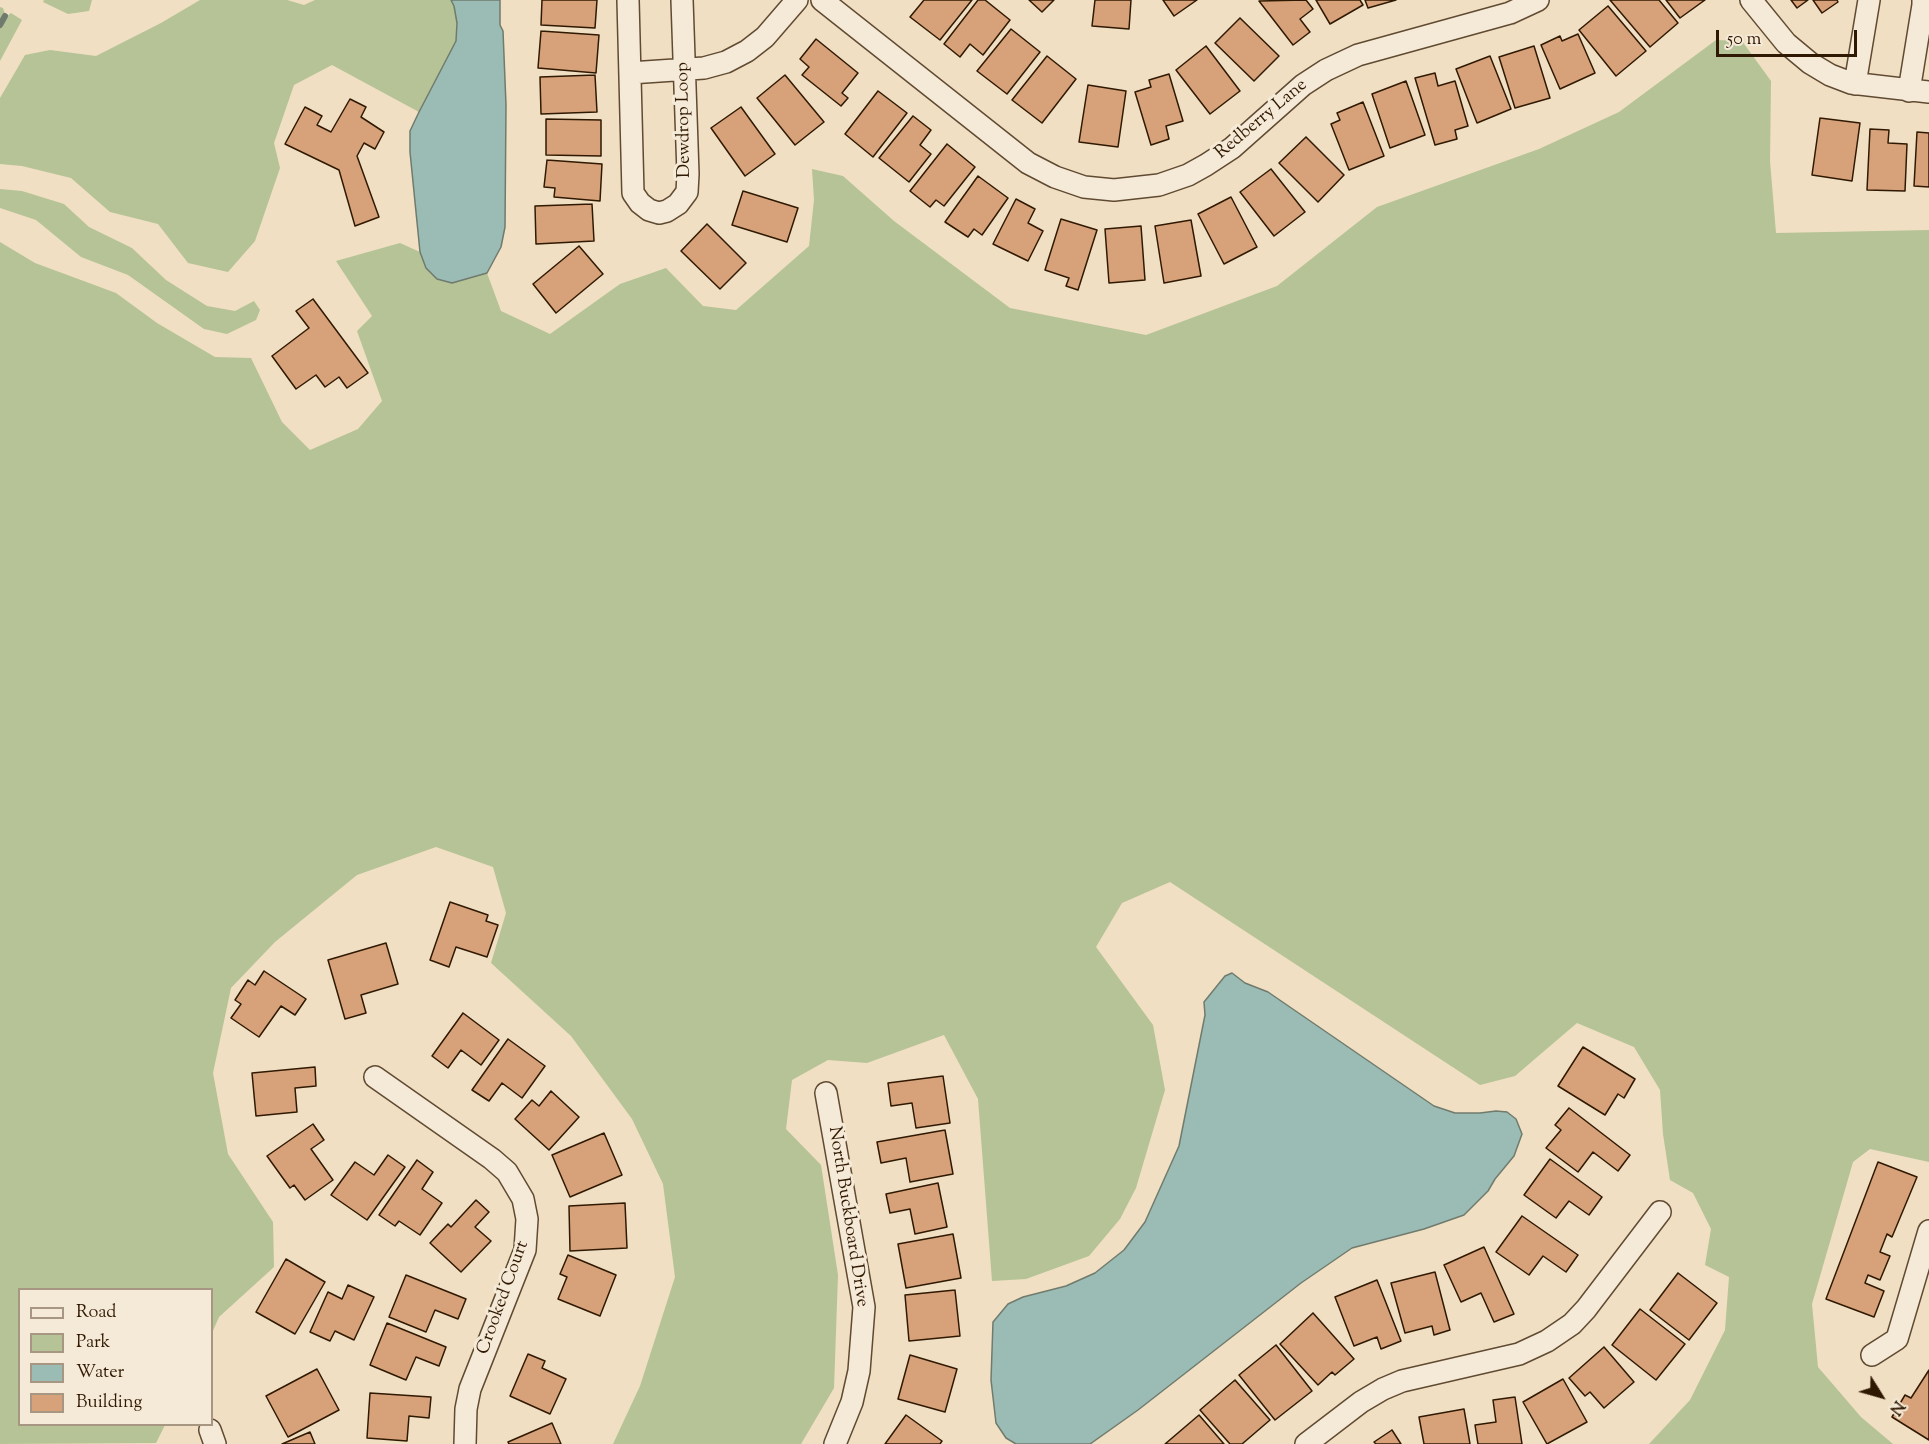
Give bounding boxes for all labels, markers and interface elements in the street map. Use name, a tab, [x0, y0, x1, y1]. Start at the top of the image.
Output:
scale bar	[1719, 18, 1860, 56]
text: 50 m	[1727, 27, 1761, 53]
street label: Dewdrop Loop	[673, 62, 697, 178]
street label: Redberry Lane	[1212, 75, 1312, 165]
street label: North Buckboard Drive	[822, 1125, 872, 1309]
street label: Crooked Court	[473, 1238, 535, 1358]
legend	[18, 1288, 213, 1426]
text: Road	[76, 1300, 116, 1326]
text: Park	[76, 1330, 110, 1356]
text: Water	[76, 1360, 124, 1386]
north arrow	[1851, 1366, 1911, 1426]
text: Building	[76, 1390, 142, 1416]
text: N	[1883, 1395, 1909, 1419]

